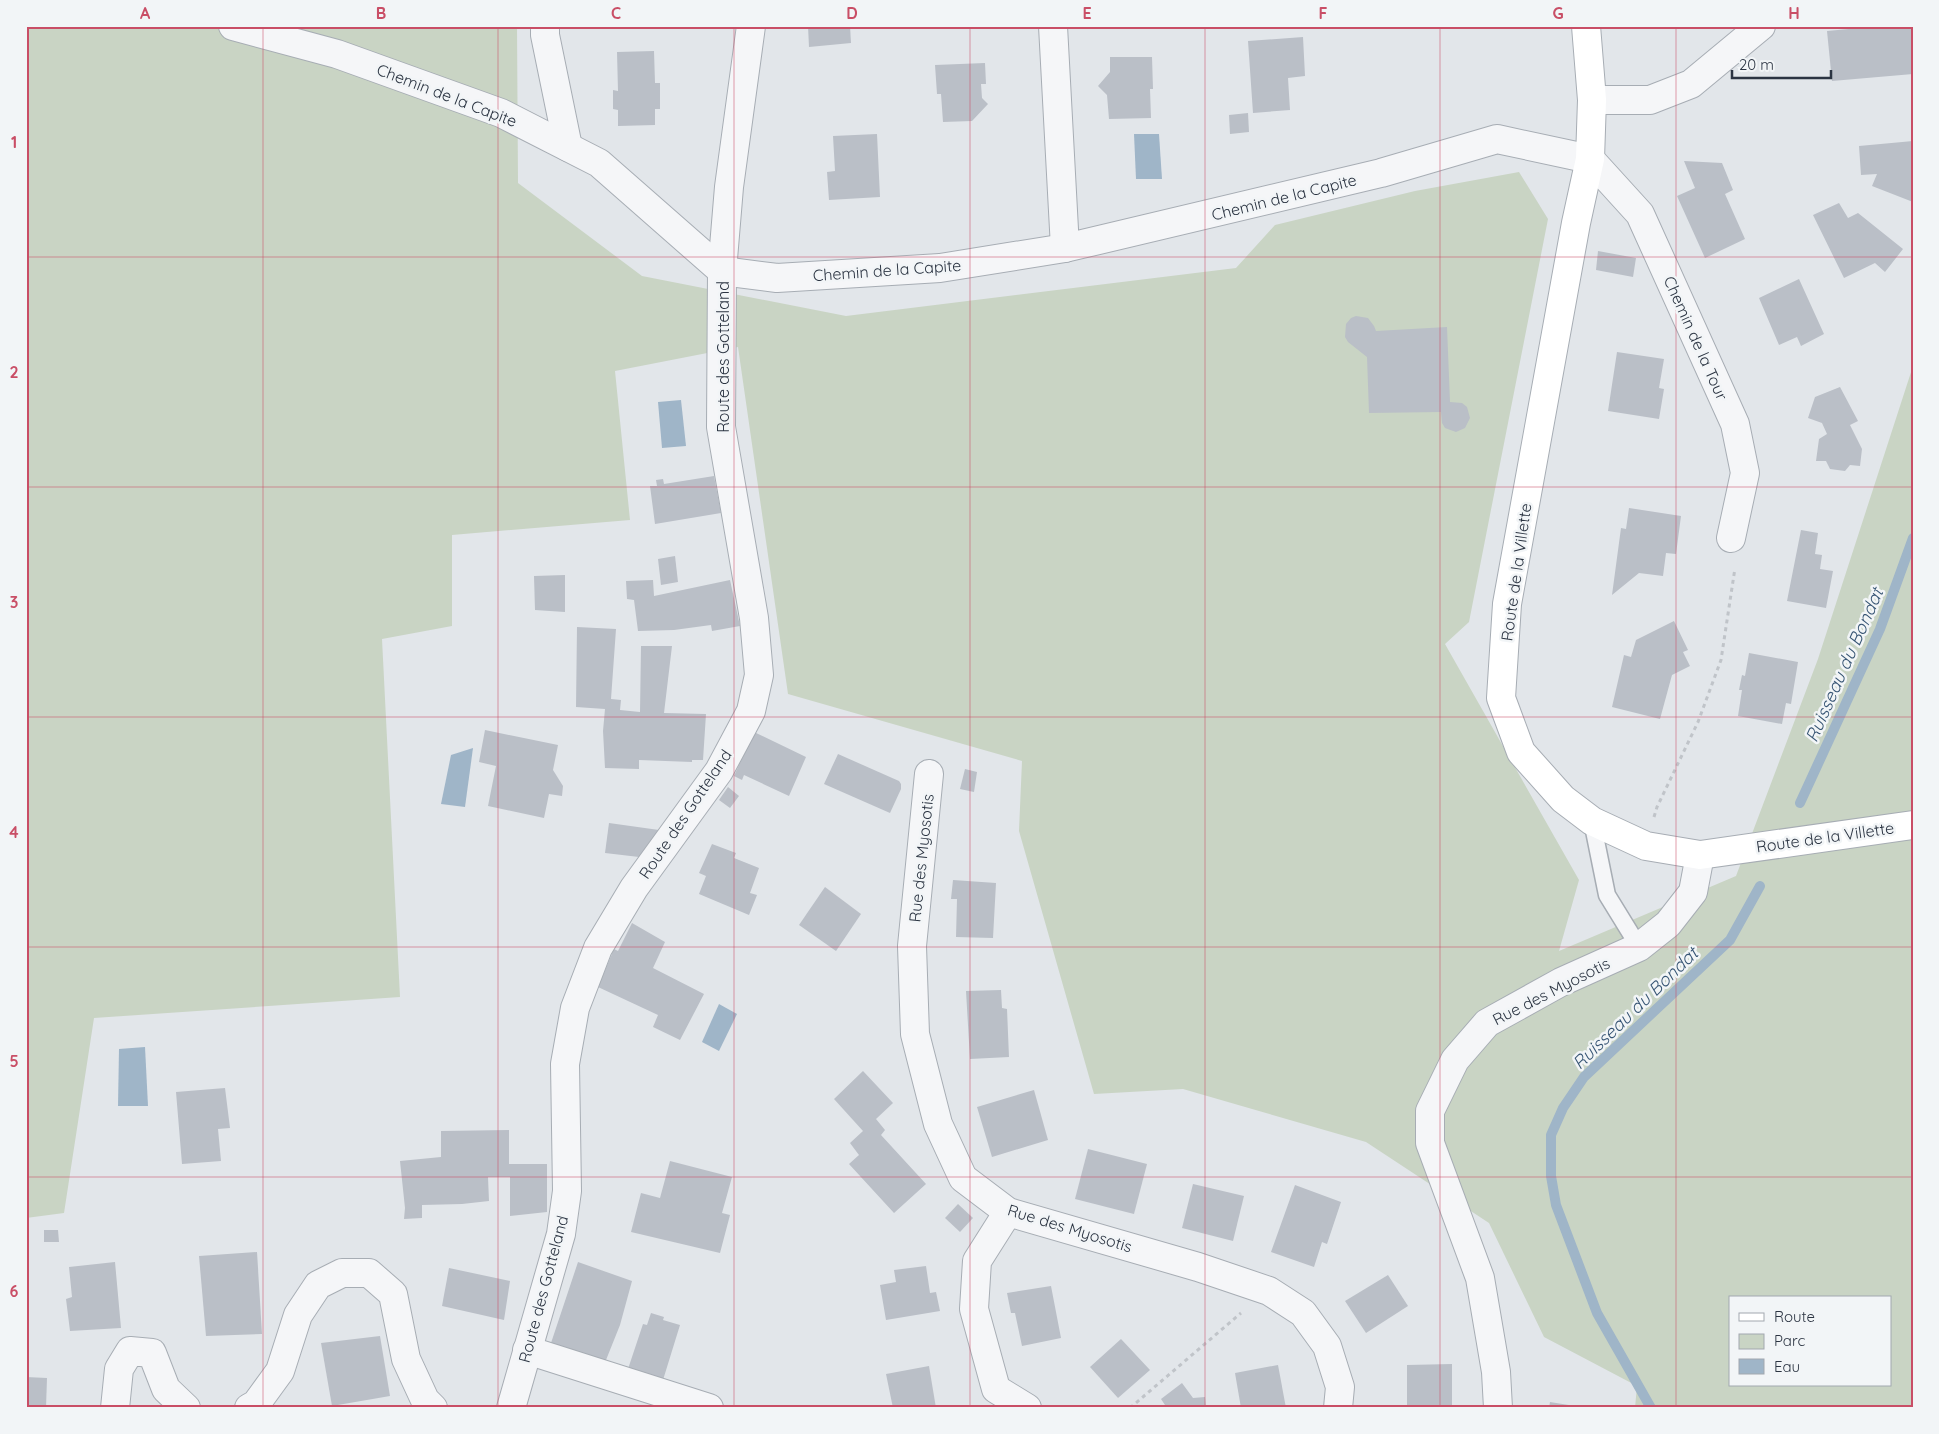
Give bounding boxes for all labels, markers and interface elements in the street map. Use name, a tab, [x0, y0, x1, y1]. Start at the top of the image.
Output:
text: A	[140, 3, 151, 23]
text: B	[376, 3, 386, 23]
text: C	[611, 3, 621, 23]
text: D	[846, 3, 858, 23]
text: E	[1082, 3, 1092, 23]
text: F	[1319, 3, 1328, 23]
text: G	[1552, 3, 1564, 23]
text: H	[1788, 3, 1800, 23]
scale bar	[1732, 48, 1830, 80]
text: 20 m	[1739, 55, 1774, 74]
street label: Chemin de la Capite	[374, 59, 520, 131]
text: 1	[11, 132, 17, 152]
street label: Chemin de la Capite	[1209, 169, 1359, 225]
street label: Chemin de la Capite	[812, 255, 962, 285]
street label: Chemin de la Tour	[1660, 273, 1732, 403]
street label: Route des Gotteland	[713, 281, 733, 433]
text: 2	[9, 362, 19, 382]
street label: Route de la Villette	[1496, 502, 1536, 642]
water label: Ruisseau du Bondat	[1800, 583, 1889, 746]
text: 3	[10, 592, 18, 612]
street label: Route des Gotteland	[634, 746, 736, 882]
street label: Rue des Myosotis	[904, 793, 938, 923]
street label: Route de la Villette	[1755, 817, 1895, 857]
text: 4	[9, 822, 19, 842]
water label: Ruisseau du Bondat	[1567, 941, 1704, 1074]
street label: Rue des Myosotis	[1489, 953, 1613, 1029]
text: 5	[9, 1051, 19, 1071]
street label: Rue des Myosotis	[1005, 1200, 1135, 1256]
street label: Route des Gotteland	[514, 1213, 572, 1365]
text: 6	[10, 1281, 19, 1301]
legend	[1729, 1296, 1892, 1386]
text: Route	[1774, 1307, 1815, 1326]
text: Parc	[1774, 1331, 1805, 1350]
text: Eau	[1774, 1357, 1800, 1376]

